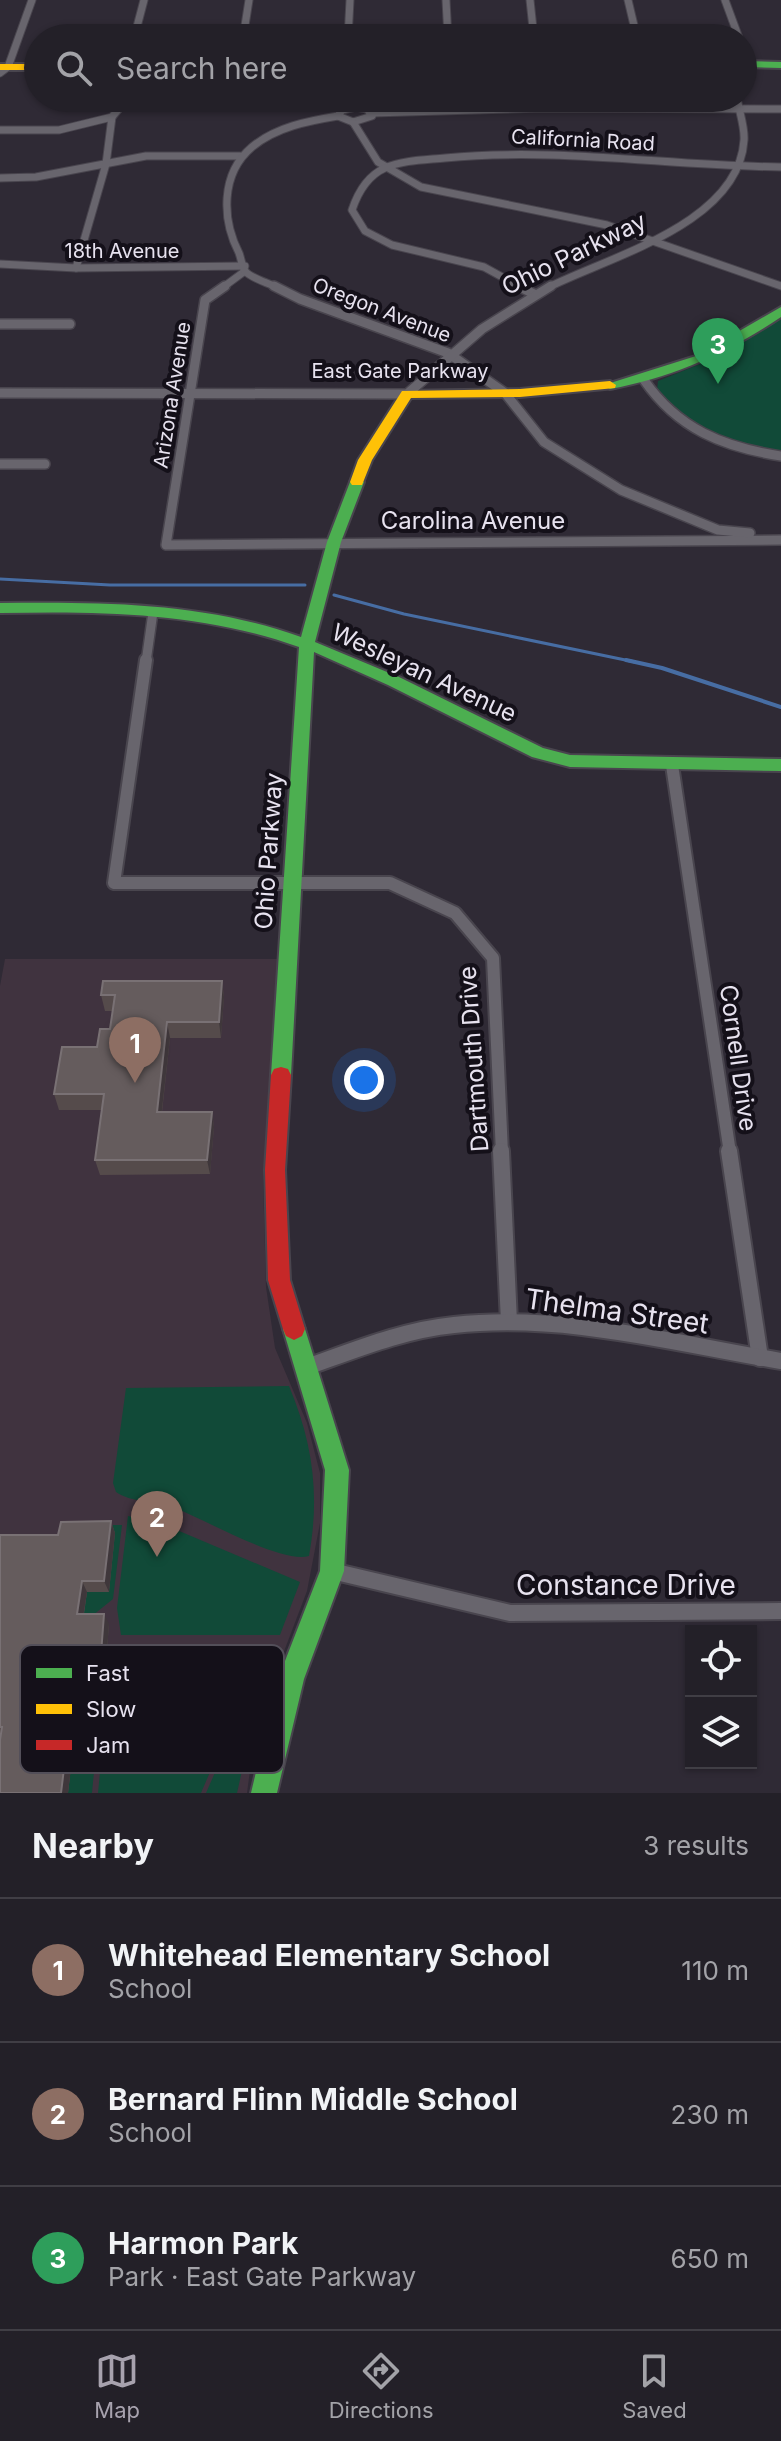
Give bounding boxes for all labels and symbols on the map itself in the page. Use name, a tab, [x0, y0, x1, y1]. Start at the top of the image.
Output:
street label: California Road	[511, 124, 655, 156]
street label: Ohio Parkway	[497, 206, 651, 301]
street label: 18th Avenue	[65, 239, 179, 263]
street label: Oregon Avenue	[309, 273, 455, 347]
pin: 3	[692, 318, 744, 384]
street label: Arizona Avenue	[149, 320, 195, 470]
street label: East Gate Parkway	[311, 359, 489, 383]
street label: Carolina Avenue	[381, 506, 565, 535]
street label: Wesleyan Avenue	[327, 617, 521, 728]
street label: Ohio Parkway	[249, 772, 288, 930]
street label: Dartmouth Drive	[453, 965, 494, 1153]
street label: Cornell Drive	[714, 983, 763, 1133]
pin: 1	[109, 1017, 161, 1083]
your location	[344, 1060, 384, 1100]
street label: Thelma Street	[523, 1281, 711, 1341]
pin: 2	[131, 1491, 183, 1557]
street label: Constance Drive	[516, 1568, 736, 1602]
legend	[20, 1645, 284, 1773]
text: Fast	[86, 1660, 130, 1686]
text: Slow	[86, 1696, 136, 1722]
text: Jam	[86, 1732, 130, 1758]

